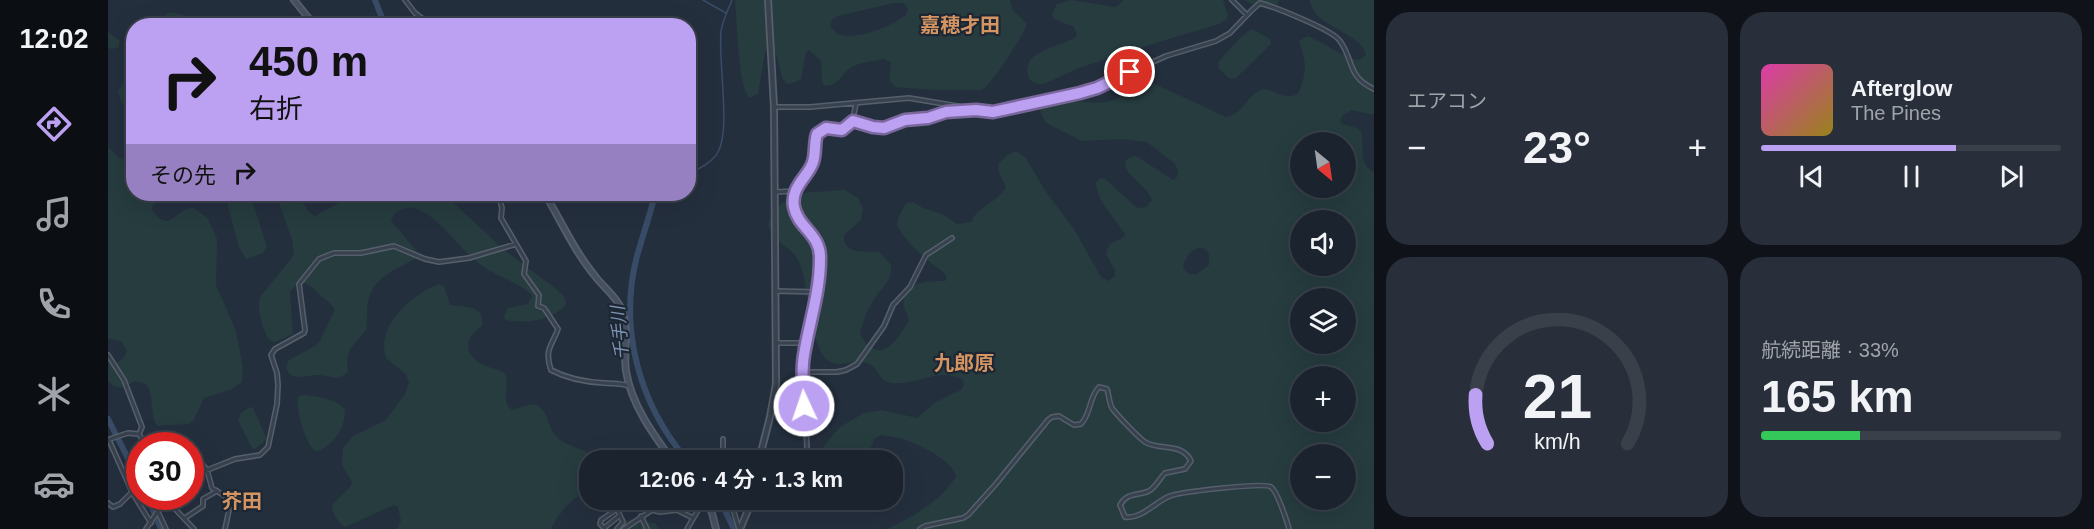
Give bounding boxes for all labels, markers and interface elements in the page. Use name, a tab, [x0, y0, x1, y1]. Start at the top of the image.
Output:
district label: 嘉穂才田	[920, 14, 1000, 36]
text: 12:02	[19, 24, 89, 54]
text: 450 m	[249, 38, 368, 85]
icon: right	[150, 42, 228, 120]
pin	[1104, 46, 1155, 97]
icon: arrive	[1113, 55, 1146, 88]
text: Afterglow	[1851, 76, 1952, 101]
text: エアコン	[1407, 90, 1487, 112]
text: 右折	[249, 94, 303, 124]
text: The Pines	[1851, 102, 1941, 124]
icon: directions	[33, 103, 75, 145]
text: 23°	[1523, 122, 1591, 173]
text: −	[1407, 129, 1426, 166]
text: +	[1688, 129, 1707, 166]
north arrow	[1290, 132, 1356, 198]
map controls	[1290, 132, 1356, 510]
icon: right	[228, 156, 261, 189]
icon: previous	[1795, 160, 1828, 193]
icon: pause	[1895, 160, 1928, 193]
icon: next	[1995, 160, 2028, 193]
text: その先	[150, 163, 216, 188]
icon: music	[33, 193, 75, 235]
button: sound	[1290, 210, 1356, 276]
icon: phone	[33, 283, 75, 325]
button: layers	[1290, 288, 1356, 354]
water label: 千手川	[608, 303, 632, 361]
text: 航続距離 · 33%	[1761, 339, 1899, 361]
district label: 九郎原	[934, 352, 994, 374]
text: 21	[1522, 362, 1592, 431]
button: +	[1290, 366, 1356, 432]
text: 165 km	[1761, 371, 1914, 422]
icon: climate	[33, 373, 75, 415]
position arrow	[772, 374, 836, 438]
text: km/h	[1534, 430, 1580, 454]
speed limit sign: 30	[126, 432, 204, 510]
button: −	[1290, 444, 1356, 510]
icon: car	[33, 463, 75, 505]
text: 12:06 · 4 分 · 1.3 km	[639, 467, 843, 492]
district label: 芥田	[222, 490, 262, 512]

